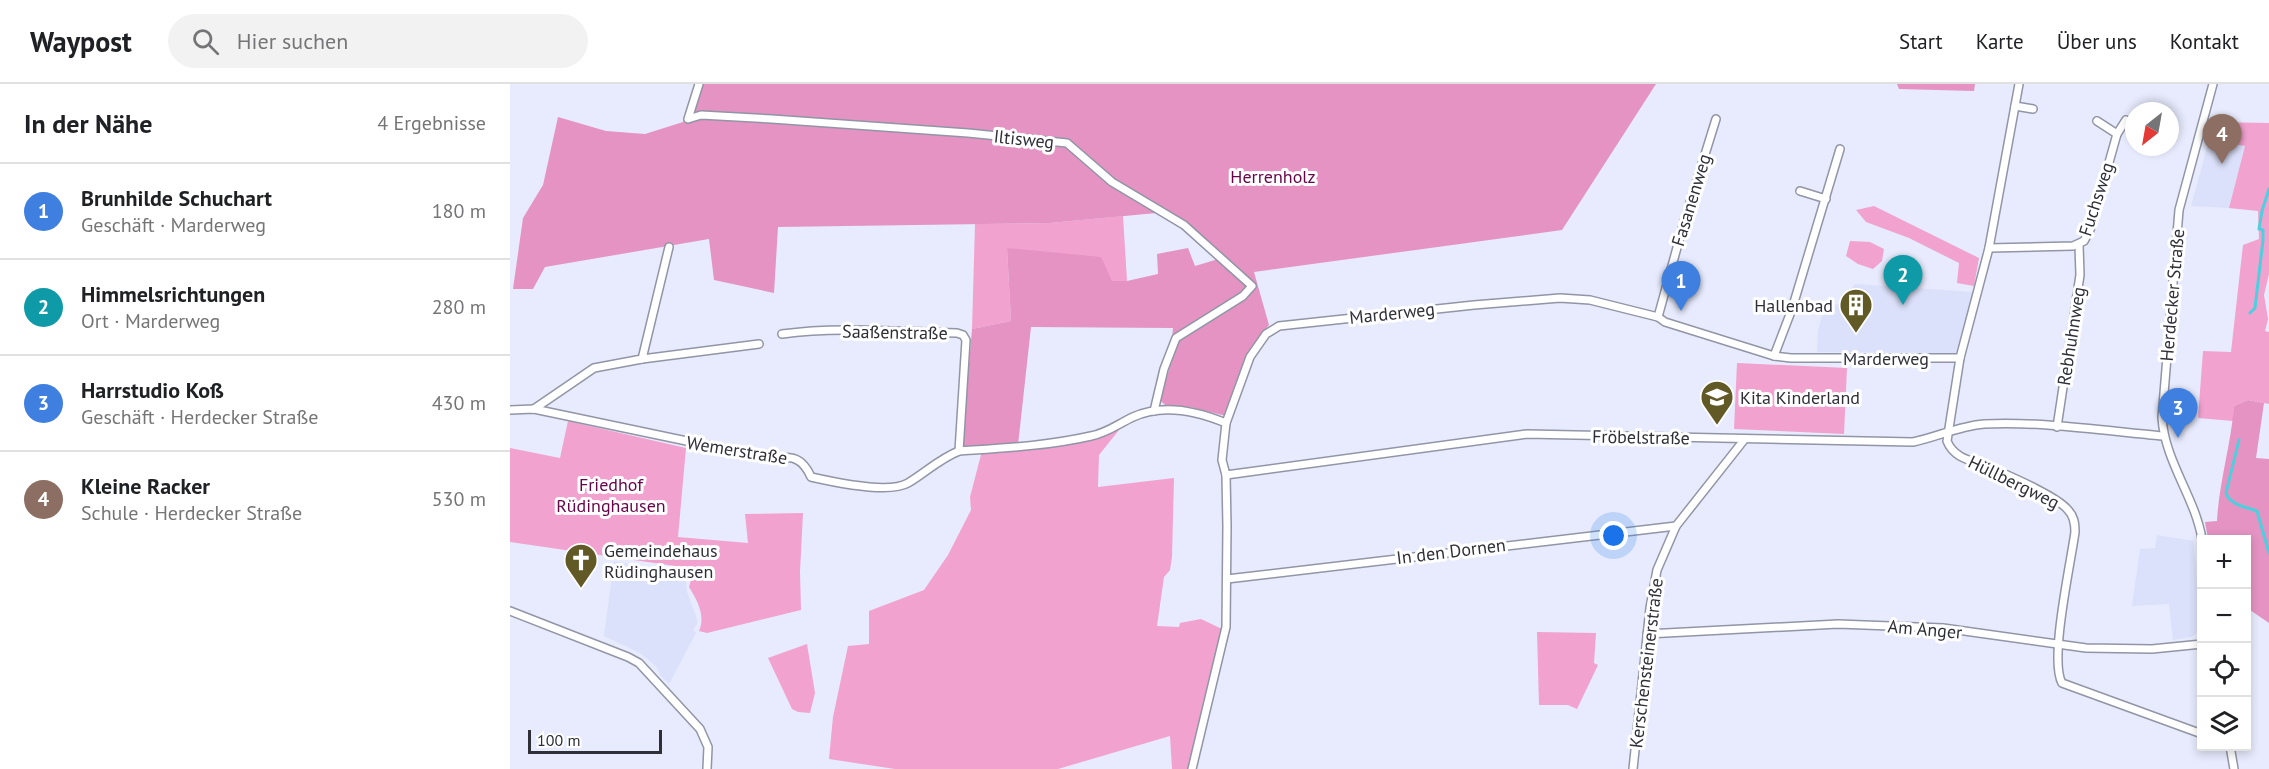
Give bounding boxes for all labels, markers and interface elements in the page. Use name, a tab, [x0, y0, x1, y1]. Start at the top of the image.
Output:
search box	[168, 14, 588, 68]
text: Waypost	[30, 23, 132, 60]
icon: search	[189, 25, 222, 58]
text: Hier suchen	[237, 27, 348, 55]
text: Start	[1899, 28, 1943, 55]
text: Karte	[1976, 28, 2024, 55]
text: Über uns	[2057, 28, 2137, 55]
text: Kontakt	[2170, 28, 2239, 55]
north arrow	[2125, 102, 2179, 156]
text: In der Nähe	[24, 107, 152, 140]
text: 4 Ergebnisse	[377, 110, 486, 136]
pin: 4	[2202, 115, 2242, 164]
street label: Iltisweg	[993, 124, 1055, 154]
street label: Fasanenweg	[1666, 151, 1716, 249]
street label: Fuchsweg	[2073, 159, 2119, 239]
park label: Herrenholz	[1230, 165, 1316, 188]
text: Brunhilde Schuchart	[81, 184, 272, 212]
text: 1	[38, 198, 49, 224]
text: 180 m	[432, 198, 486, 224]
text: Geschäft · Marderweg	[81, 212, 266, 238]
street label: Herdecker Straße	[2155, 228, 2189, 362]
pin: 2	[1884, 256, 1922, 305]
pin: 1	[1662, 262, 1700, 311]
text: Himmelsrichtungen	[81, 280, 265, 308]
street label: Rebhuhnweg	[2052, 285, 2090, 387]
building icon: Hallenbad	[1838, 287, 1874, 334]
text: 2	[38, 294, 49, 320]
text: 280 m	[432, 294, 486, 320]
place label: Hallenbad	[1754, 294, 1833, 317]
street label: Marderweg	[1348, 297, 1436, 329]
text: Ort · Marderweg	[81, 308, 220, 334]
street label: Saaßenstraße	[842, 320, 948, 344]
street label: Marderweg	[1843, 347, 1929, 370]
text: Harrstudio Koß	[81, 376, 224, 404]
school or university icon: Kita Kinderland	[1699, 379, 1735, 426]
place label: Kita Kinderland	[1740, 386, 1860, 409]
pin: 3	[2158, 388, 2198, 438]
text: 3	[38, 390, 49, 416]
text: 430 m	[432, 390, 486, 416]
text: Geschäft · Herdecker Straße	[81, 404, 318, 430]
street label: Fröbelstraße	[1592, 425, 1690, 449]
street label: Wemerstraße	[685, 431, 789, 469]
street label: Hüllbergweg	[1965, 450, 2063, 514]
text: Kleine Racker	[81, 472, 210, 500]
park label: Friedhof Rüdinghausen	[556, 473, 666, 517]
text: 4	[38, 486, 49, 512]
text: 530 m	[432, 486, 486, 512]
text: Schule · Herdecker Straße	[81, 500, 302, 526]
your location	[1599, 521, 1628, 550]
street label: In den Dornen	[1395, 533, 1507, 569]
map controls	[2197, 535, 2251, 751]
button: +	[2197, 535, 2251, 589]
place label: Gemeindehaus Rüdinghausen	[604, 539, 717, 583]
church icon: Gemeindehaus Rüdinghausen	[563, 542, 599, 589]
street label: Kerschensteinerstraße	[1624, 577, 1668, 749]
button: −	[2197, 589, 2251, 643]
street label: Am Anger	[1887, 614, 1963, 644]
button: locate	[2197, 643, 2251, 697]
button: layers	[2197, 697, 2251, 751]
scale bar	[528, 727, 662, 754]
text: 100 m	[537, 730, 580, 750]

